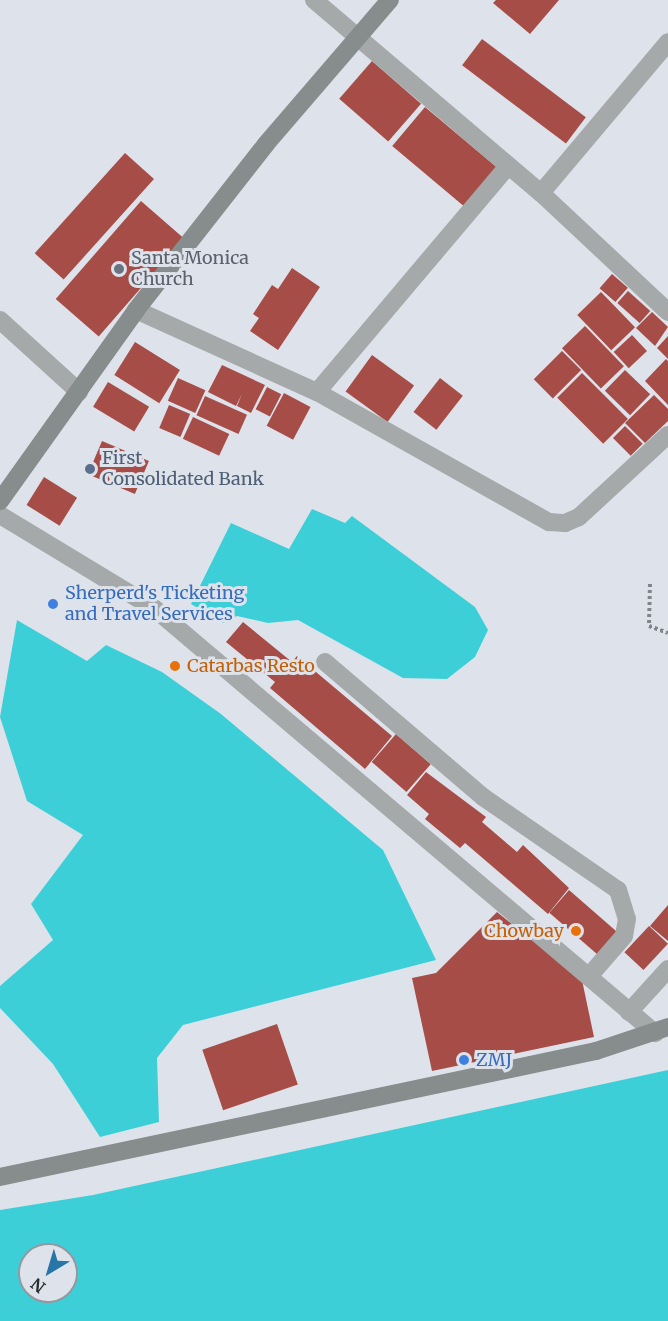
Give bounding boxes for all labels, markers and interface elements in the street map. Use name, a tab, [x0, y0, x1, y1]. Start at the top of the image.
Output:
place label: Santa Monica Church	[131, 248, 249, 290]
marker: Santa Monica Church	[112, 262, 126, 276]
place label: First Consolidated Bank	[102, 448, 264, 490]
marker: First Consolidated Bank	[83, 462, 97, 476]
place label: Sherperd's Ticketing and Travel Services	[65, 583, 244, 626]
marker: Sherperd's Ticketing and Travel Services	[46, 597, 60, 611]
place label: Catarbas Resto	[187, 655, 315, 677]
marker: Catarbas Resto	[168, 659, 182, 673]
place label: Chowbay	[484, 920, 564, 942]
marker: Chowbay	[569, 924, 583, 938]
place label: ZMJ	[476, 1049, 512, 1071]
marker: ZMJ	[457, 1053, 471, 1067]
north arrow	[18, 1243, 78, 1303]
text: N	[27, 1274, 49, 1297]

